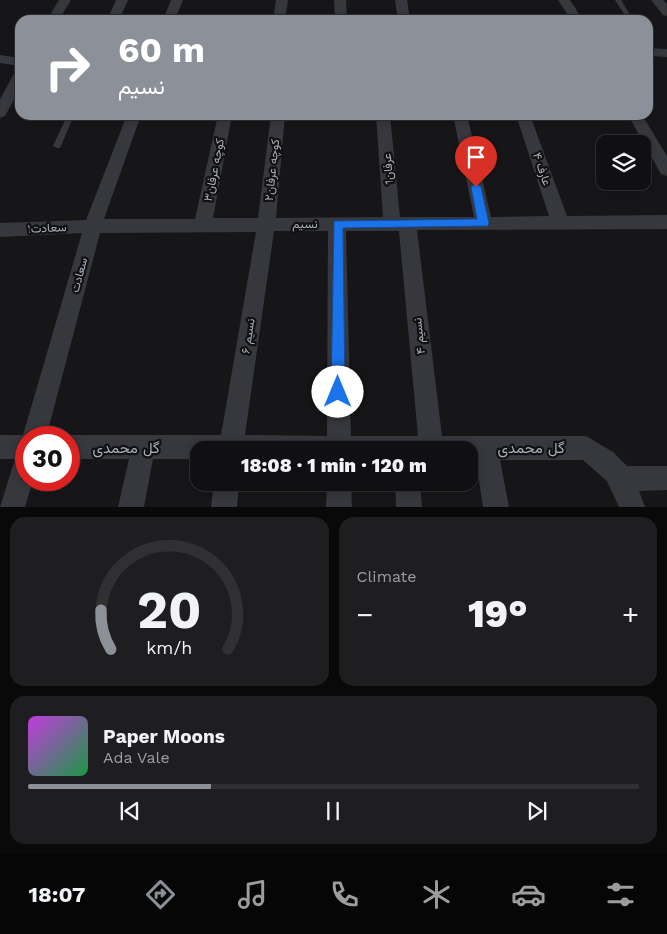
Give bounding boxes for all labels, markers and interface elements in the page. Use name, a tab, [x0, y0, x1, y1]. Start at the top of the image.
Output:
text: 60 m	[118, 29, 205, 71]
icon: right	[35, 35, 100, 100]
text: نسیم	[118, 74, 165, 99]
map controls	[596, 135, 651, 190]
button: layers	[596, 135, 651, 190]
pin	[455, 136, 497, 187]
street label: کوچه عرفان۳	[201, 137, 228, 203]
street label: کوچه عرفان۲	[262, 138, 283, 202]
icon: arrive	[462, 143, 490, 171]
street label: عارف ۴	[529, 151, 554, 188]
street label: عرفان1	[380, 153, 397, 185]
street label: نسیم	[292, 217, 318, 232]
street label: سعادت۱	[27, 220, 67, 236]
street label: سعادت	[68, 256, 90, 294]
street label: نسیم ۶	[238, 317, 259, 355]
street label: نسیم ۴	[410, 317, 429, 355]
position arrow	[311, 365, 363, 417]
speed limit sign: 30	[15, 426, 80, 491]
street label: گل محمدی	[92, 439, 160, 458]
street label: گل محمدی	[497, 439, 565, 458]
text: 18:08 · 1 min · 120 m	[241, 454, 427, 477]
text: Climate	[357, 567, 417, 586]
text: 20	[137, 580, 201, 641]
text: 19°	[468, 592, 528, 636]
text: −	[357, 598, 373, 631]
text: +	[622, 598, 639, 631]
text: km/h	[146, 637, 192, 658]
text: Paper Moons	[103, 725, 225, 748]
text: Ada Vale	[103, 748, 170, 767]
icon: previous	[116, 797, 144, 825]
icon: pause	[319, 797, 347, 825]
icon: next	[523, 797, 551, 825]
icon: directions	[143, 877, 178, 912]
icon: music	[235, 877, 270, 912]
icon: phone	[327, 877, 362, 912]
icon: climate	[419, 877, 454, 912]
icon: car	[511, 877, 546, 912]
icon: filters	[603, 877, 638, 912]
text: 18:07	[29, 882, 85, 907]

